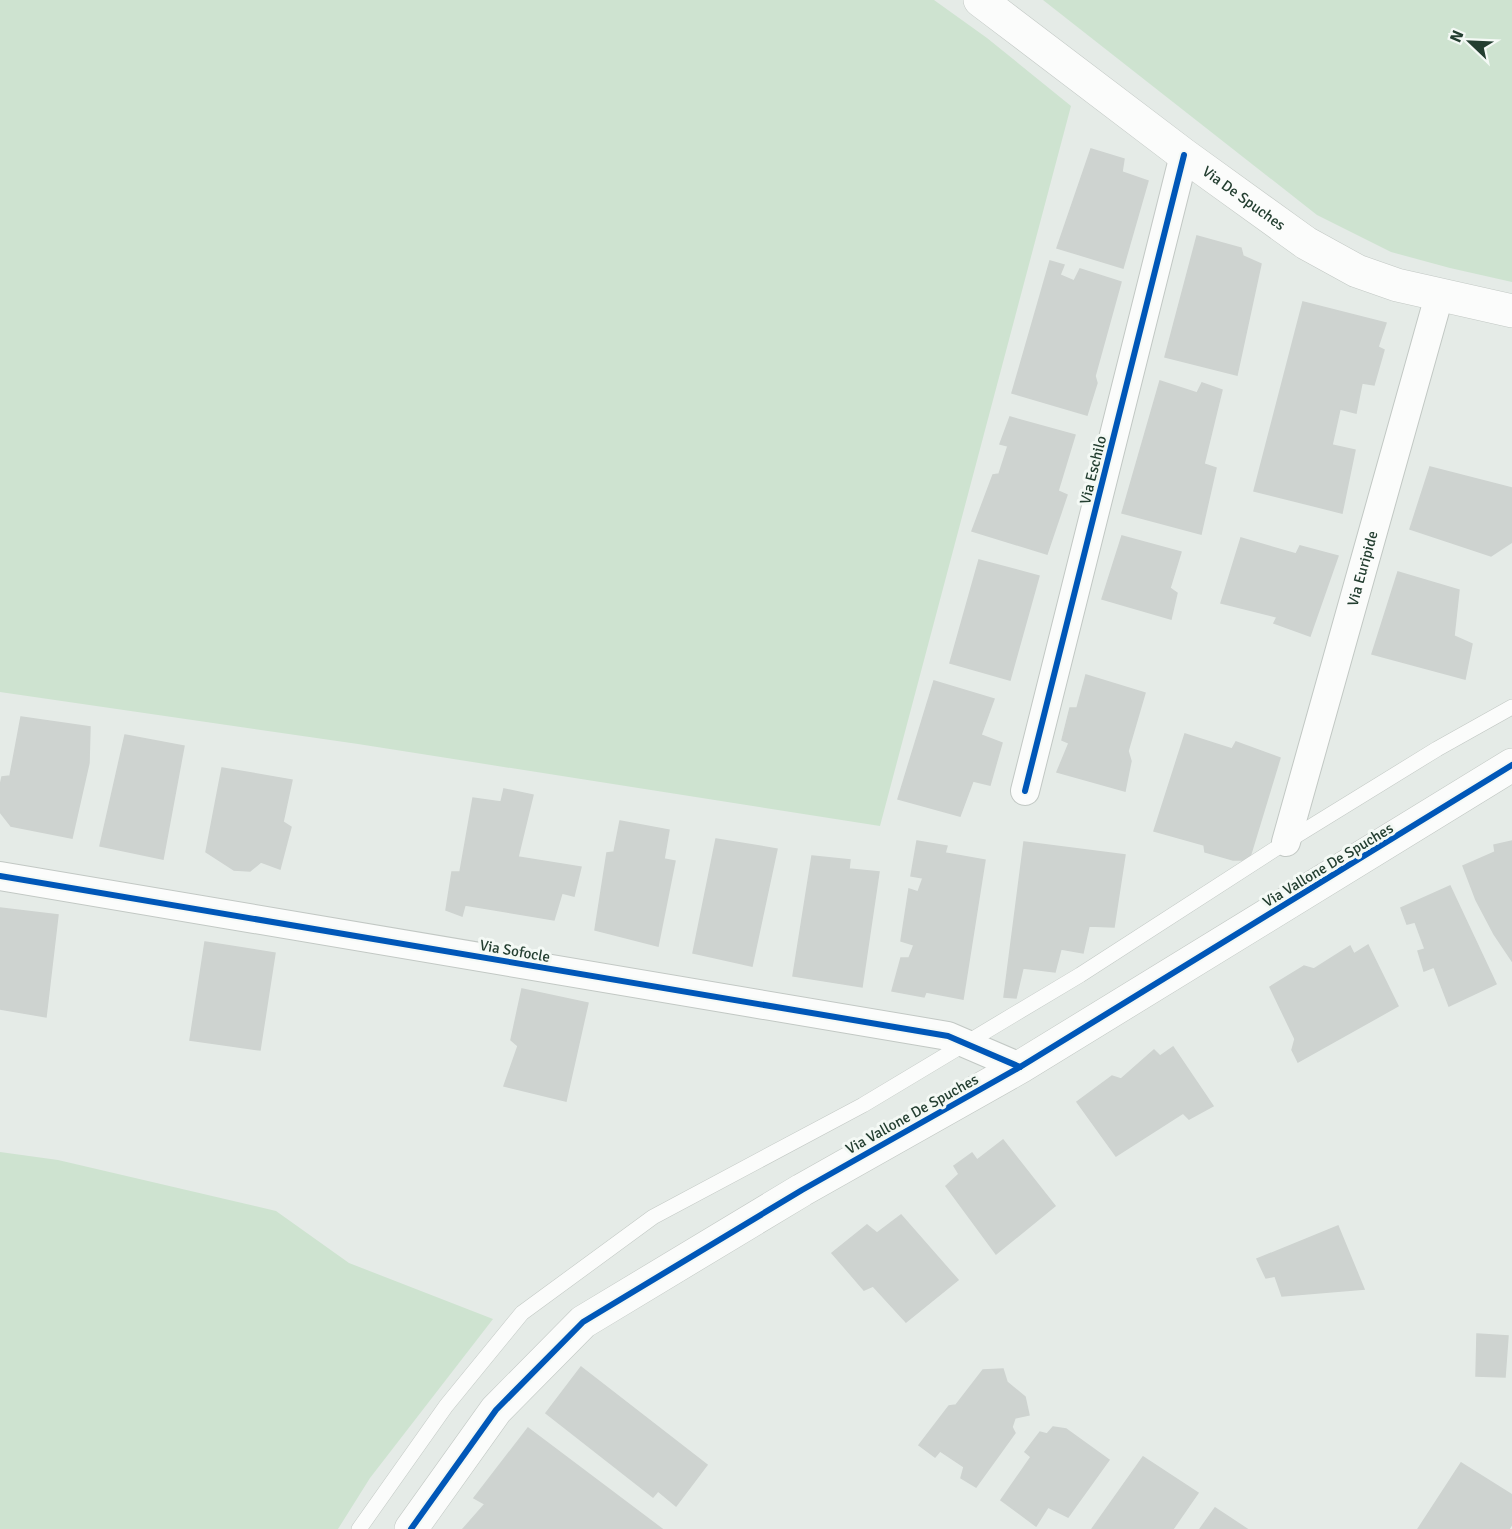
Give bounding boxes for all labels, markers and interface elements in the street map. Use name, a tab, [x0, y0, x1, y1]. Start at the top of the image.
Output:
north arrow	[1440, 12, 1500, 72]
text: N	[1446, 27, 1468, 46]
street label: Via De Spuches	[1199, 162, 1289, 234]
street label: Via Eschilo	[1076, 434, 1110, 506]
street label: Via Euripide	[1344, 529, 1382, 608]
street label: Via Vallone De Spuches	[1260, 819, 1397, 911]
street label: Via Sofocle	[478, 936, 552, 966]
street label: Via Vallone De Spuches	[843, 1070, 982, 1158]

